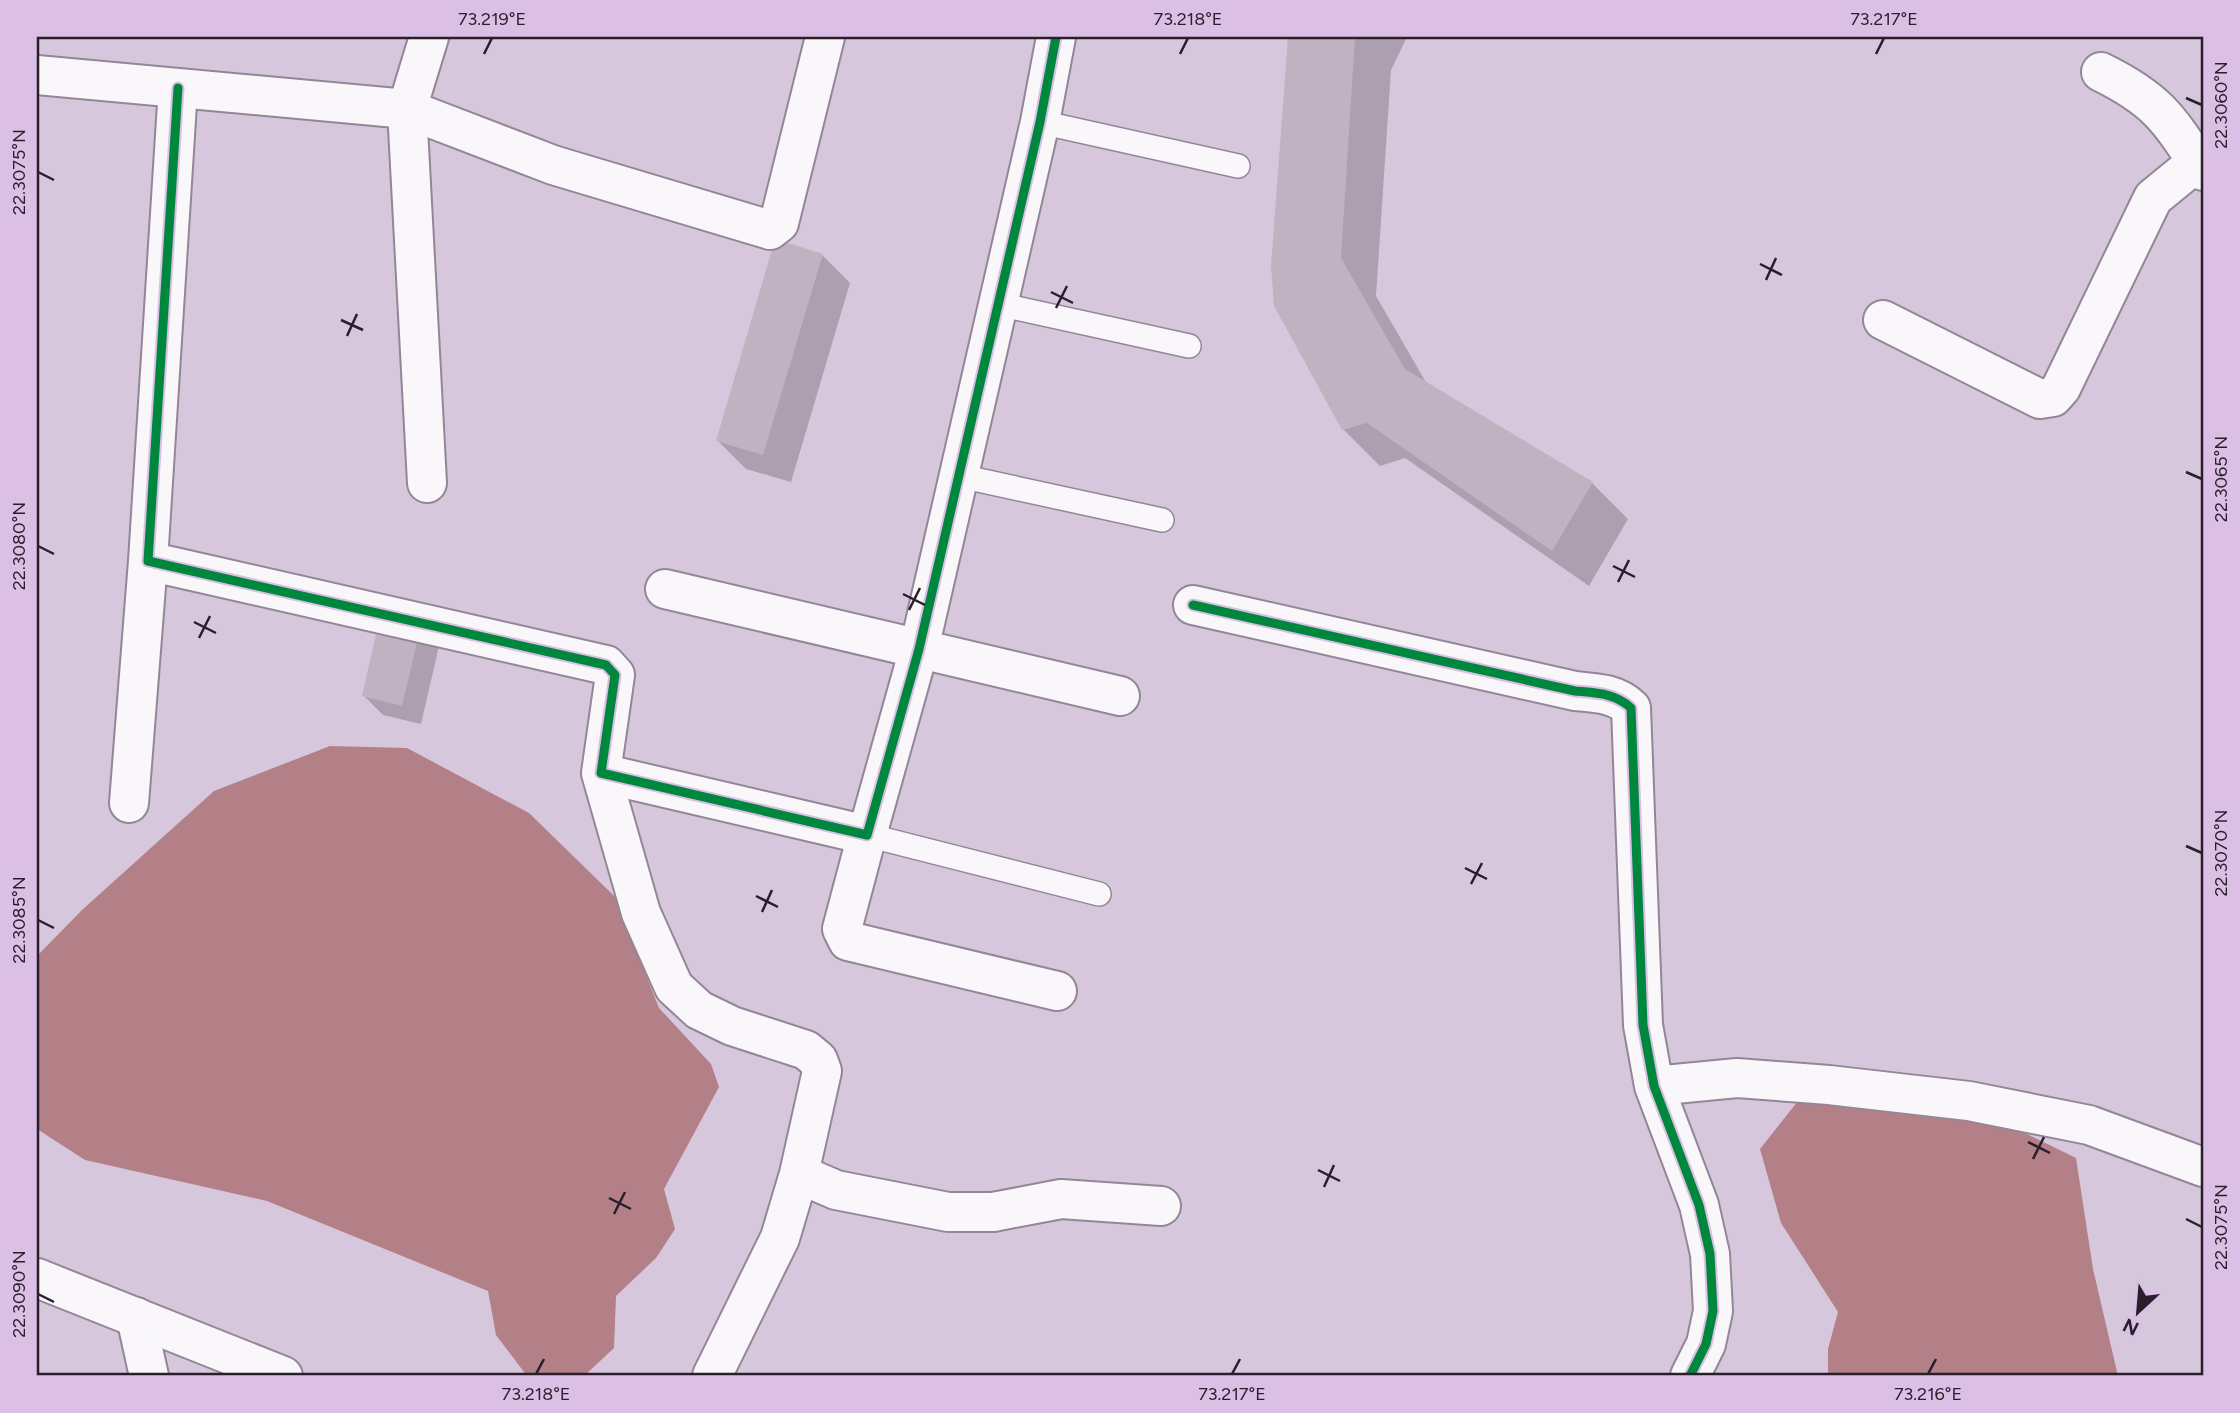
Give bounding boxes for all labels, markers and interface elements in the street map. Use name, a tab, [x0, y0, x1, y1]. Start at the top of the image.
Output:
text: 73.219°E	[458, 8, 526, 30]
text: 73.218°E	[1153, 8, 1223, 30]
text: 73.217°E	[1850, 8, 1918, 30]
text: 22.3060°N	[2210, 61, 2232, 149]
text: 22.3075°N	[8, 129, 30, 215]
text: 22.3065°N	[2210, 436, 2232, 522]
text: 22.3080°N	[8, 502, 30, 590]
text: 22.3070°N	[2210, 810, 2232, 896]
text: 22.3085°N	[8, 876, 30, 964]
text: 22.3075°N	[2210, 1184, 2232, 1270]
text: 22.3090°N	[8, 1250, 30, 1338]
north arrow	[2104, 1276, 2174, 1346]
text: N	[2119, 1313, 2142, 1340]
text: 73.218°E	[501, 1383, 571, 1405]
text: 73.217°E	[1198, 1383, 1266, 1405]
text: 73.216°E	[1894, 1383, 1962, 1405]

